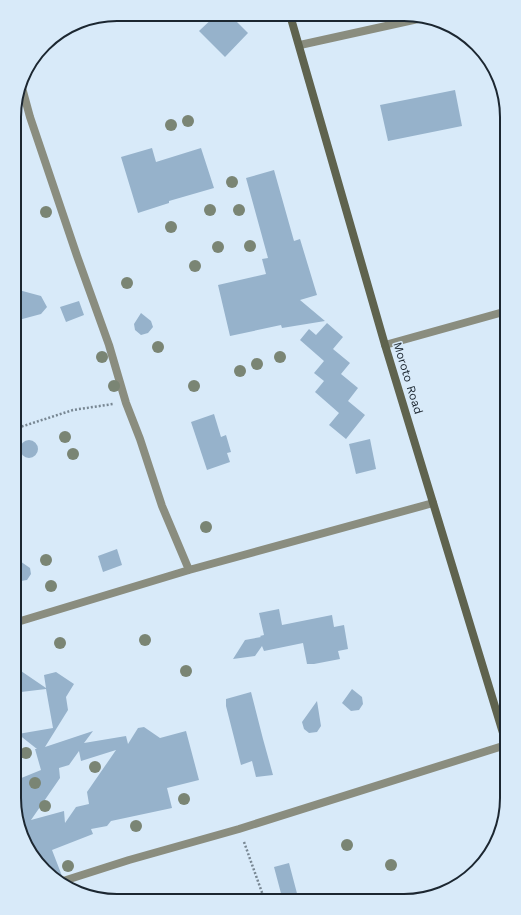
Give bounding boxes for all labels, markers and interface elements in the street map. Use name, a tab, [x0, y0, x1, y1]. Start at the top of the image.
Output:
street label: Moroto Road	[390, 340, 426, 416]

